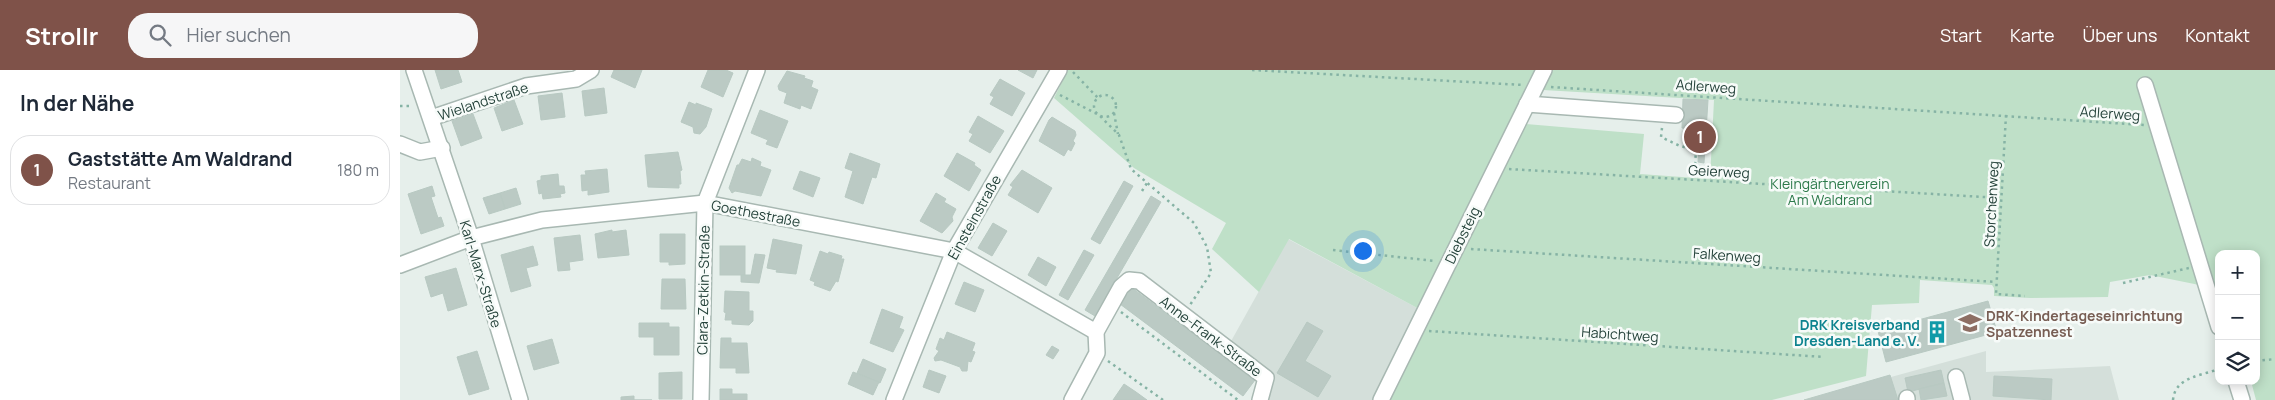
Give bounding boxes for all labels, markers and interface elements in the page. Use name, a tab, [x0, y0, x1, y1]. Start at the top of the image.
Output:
search box	[128, 13, 478, 58]
text: Strollr	[25, 19, 98, 52]
icon: search	[146, 21, 174, 49]
text: Hier suchen	[186, 22, 291, 48]
text: Start	[1940, 23, 1982, 47]
text: Karte	[2010, 23, 2055, 47]
text: Über uns	[2083, 23, 2157, 47]
text: Kontakt	[2185, 23, 2250, 47]
street label: Adlerweg	[1675, 74, 1737, 98]
street label: Wielandstraße	[435, 77, 531, 125]
text: In der Nähe	[20, 89, 134, 117]
street label: Adlerweg	[2079, 101, 2141, 125]
pin: 1	[1684, 118, 1716, 156]
text: Gaststätte Am Waldrand	[68, 146, 292, 172]
text: 1	[33, 159, 41, 181]
text: 180 m	[337, 159, 379, 181]
street label: Geierweg	[1688, 160, 1750, 182]
street label: Storchenweg	[1979, 160, 2003, 248]
street label: Einsteinstraße	[943, 171, 1005, 263]
text: Restaurant	[68, 172, 151, 194]
park label: Kleingärtnerverein Am Waldrand	[1770, 174, 1890, 209]
street label: Goethestraße	[710, 195, 802, 231]
street label: Diebsteig	[1440, 203, 1484, 267]
street label: Karl-Marx-Straße	[456, 218, 506, 330]
street label: Clara-Zetkin-Straße	[692, 225, 714, 355]
your location	[1350, 238, 1376, 264]
street label: Falkenweg	[1692, 243, 1762, 267]
map controls	[2215, 250, 2260, 385]
button: +	[2215, 250, 2260, 295]
street label: Anne-Frank-Straße	[1156, 291, 1266, 381]
button: −	[2215, 295, 2260, 340]
place label: DRK-Kindertageseinrichtung Spatzennest	[1986, 306, 2183, 341]
school or university icon: DRK-Kindertageseinrichtung Spatzennest	[1957, 310, 1983, 336]
place label: DRK Kreisverband Dresden-Land e. V.	[1794, 315, 1920, 350]
building icon: DRK Kreisverband Dresden-Land e. V.	[1924, 319, 1950, 345]
street label: Habichtweg	[1581, 322, 1659, 346]
button: layers	[2215, 340, 2260, 385]

